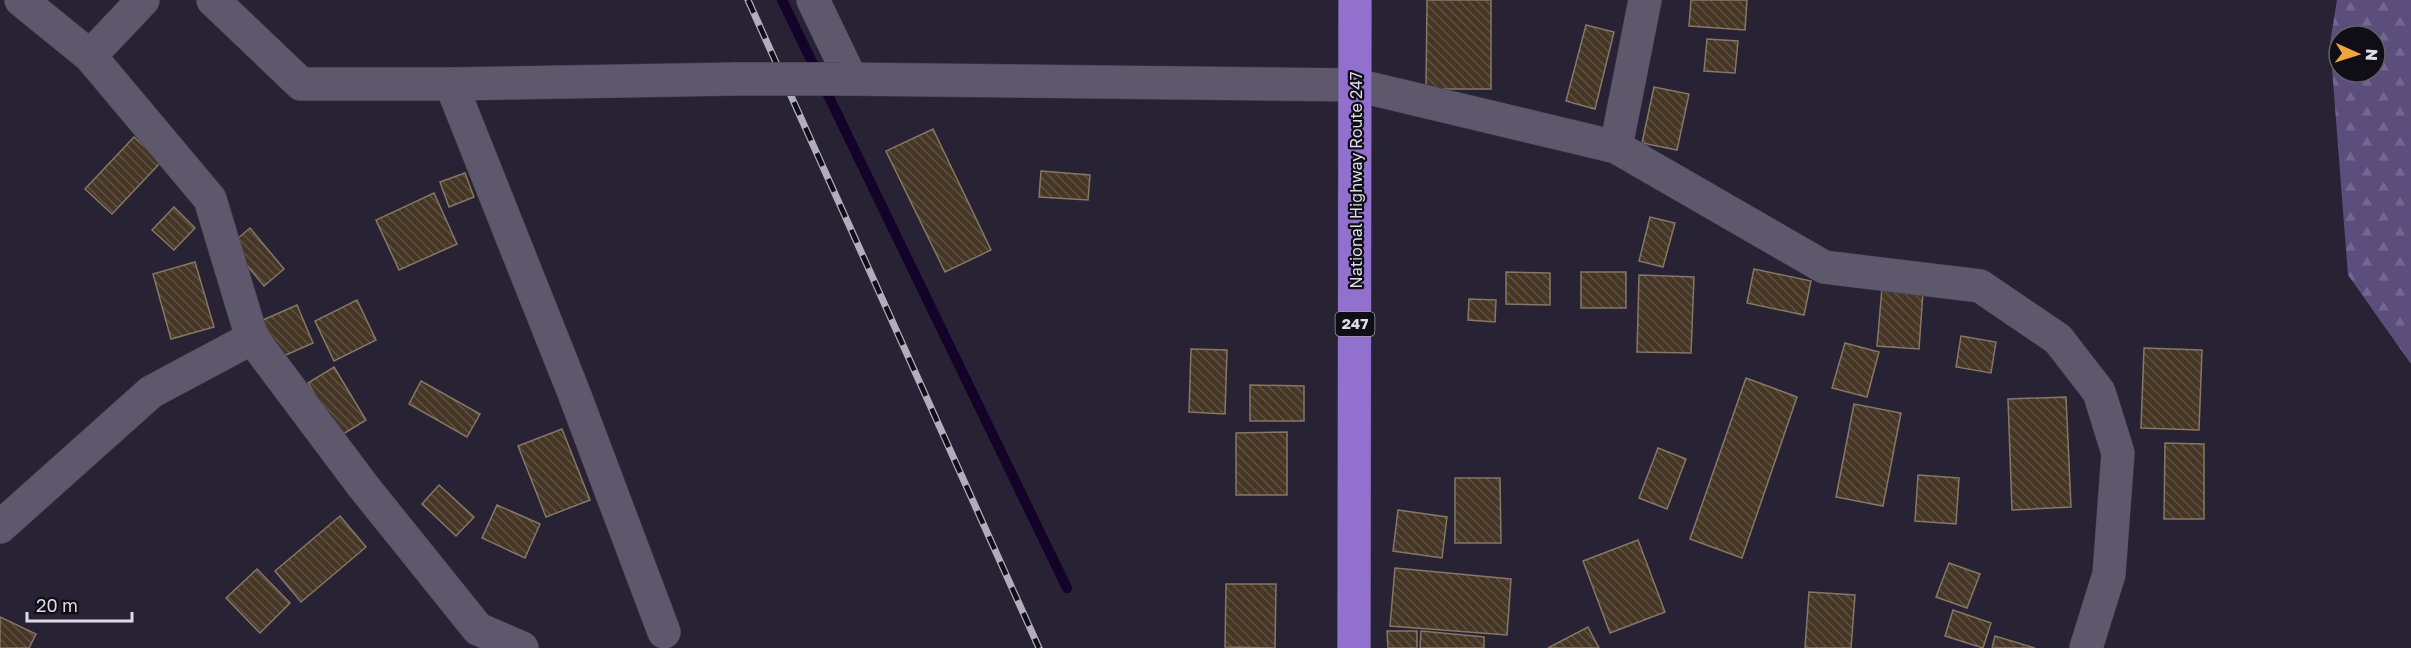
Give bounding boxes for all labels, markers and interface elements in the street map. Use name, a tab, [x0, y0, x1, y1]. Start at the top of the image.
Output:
north arrow	[2327, 24, 2387, 84]
text: N	[2362, 48, 2382, 61]
street label: National Highway Route 247	[1346, 72, 1366, 288]
road number: 247	[1336, 312, 1374, 336]
scale bar	[27, 585, 132, 623]
text: 20 m	[36, 594, 78, 616]

